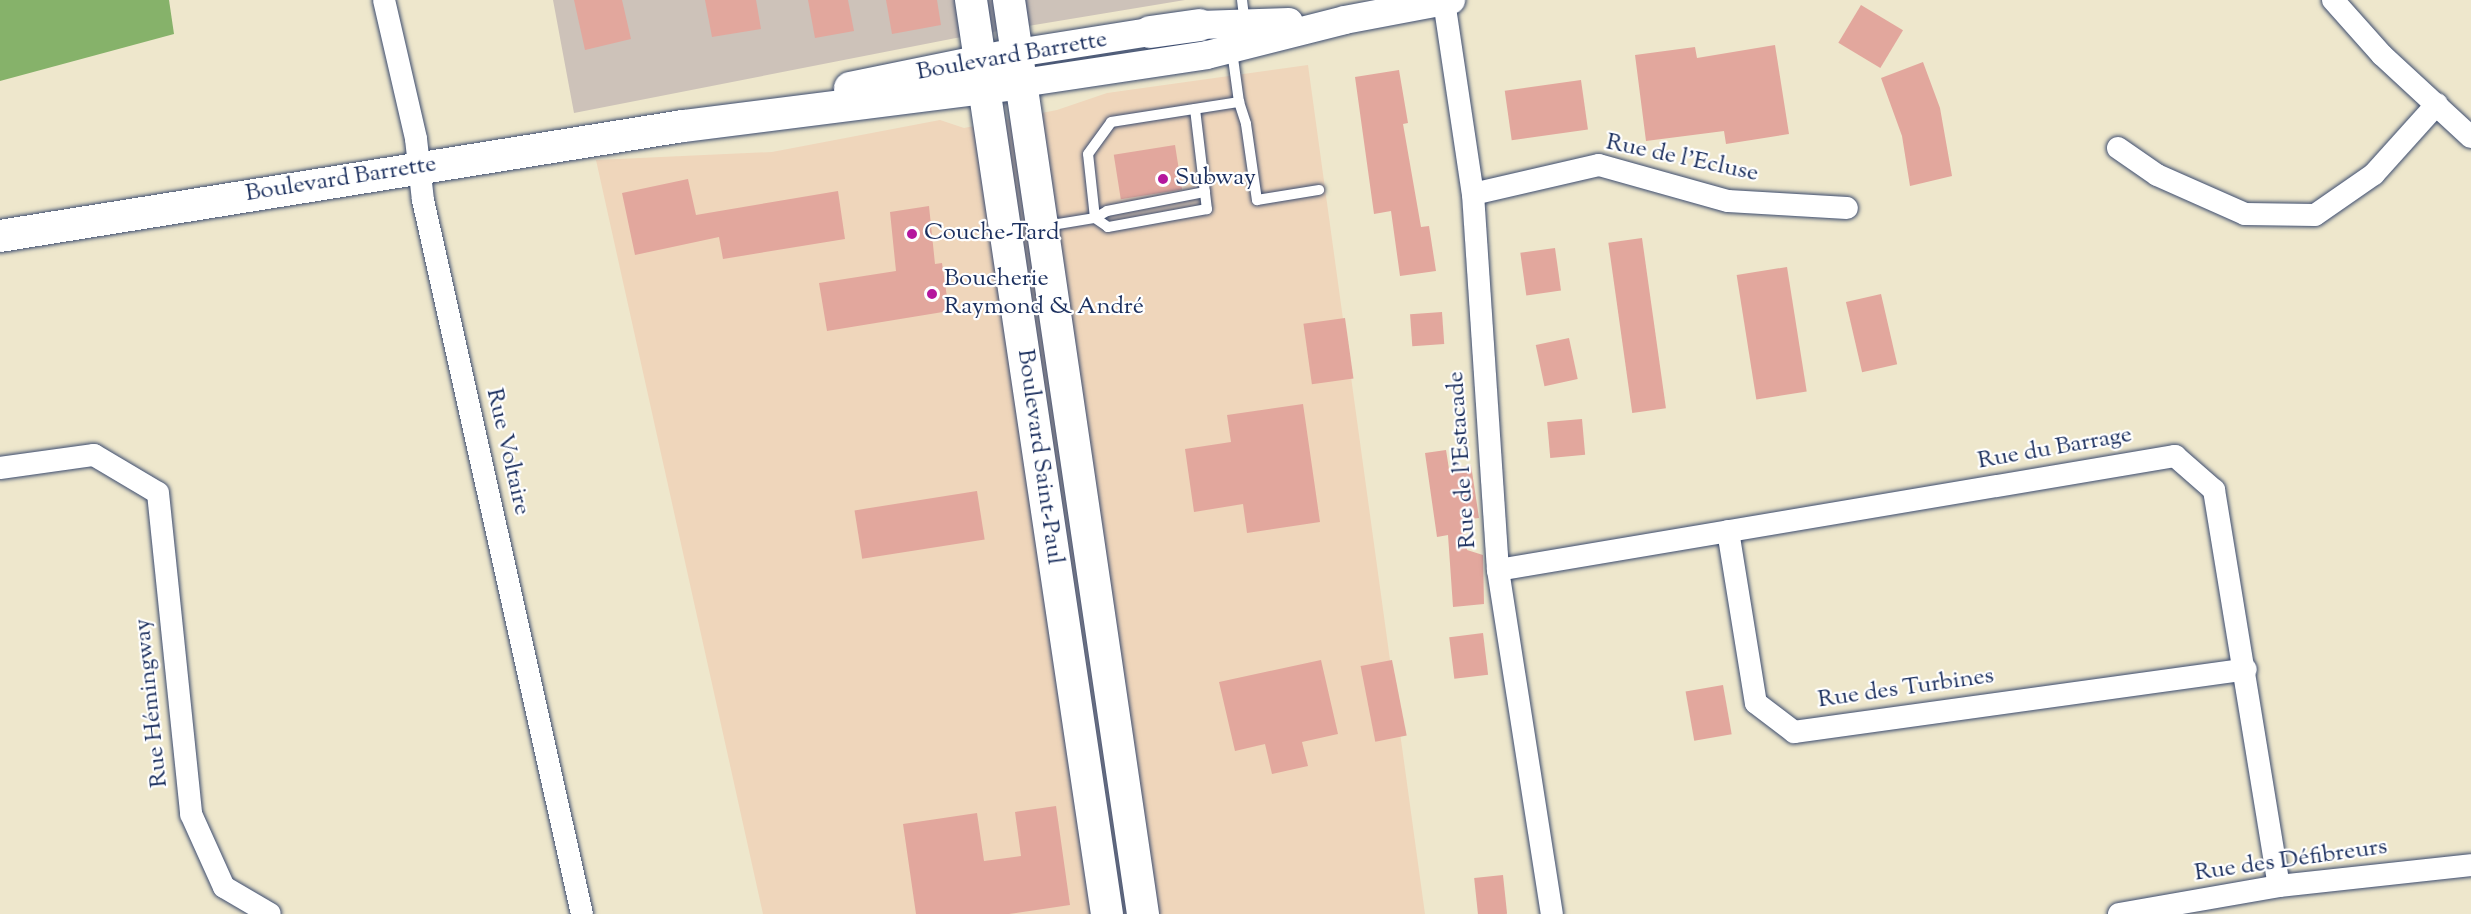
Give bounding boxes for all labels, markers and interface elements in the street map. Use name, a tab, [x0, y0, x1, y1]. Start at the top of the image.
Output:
street label: Boulevard Barrette	[915, 26, 1109, 88]
street label: Rue de l'Ecluse	[1603, 129, 1761, 189]
street label: Boulevard Barrette	[244, 151, 438, 209]
place label: Subway	[1175, 165, 1256, 193]
marker: Subway	[1156, 172, 1170, 186]
place label: Couche-Tard	[924, 220, 1059, 248]
marker: Couche-Tard	[905, 227, 919, 241]
place label: Boucherie Raymond & André	[944, 266, 1144, 322]
marker: Boucherie Raymond & André	[925, 287, 939, 301]
street label: Boulevard Saint-Paul	[1010, 347, 1068, 567]
street label: Rue de l'Estacade	[1442, 370, 1484, 550]
street label: Rue Voltaire	[478, 386, 536, 518]
street label: Rue du Barrage	[1976, 421, 2134, 477]
street label: Rue Hémingway	[129, 617, 175, 789]
street label: Rue des Turbines	[1816, 662, 1996, 716]
street label: Rue des Défibreurs	[2193, 833, 2389, 889]

